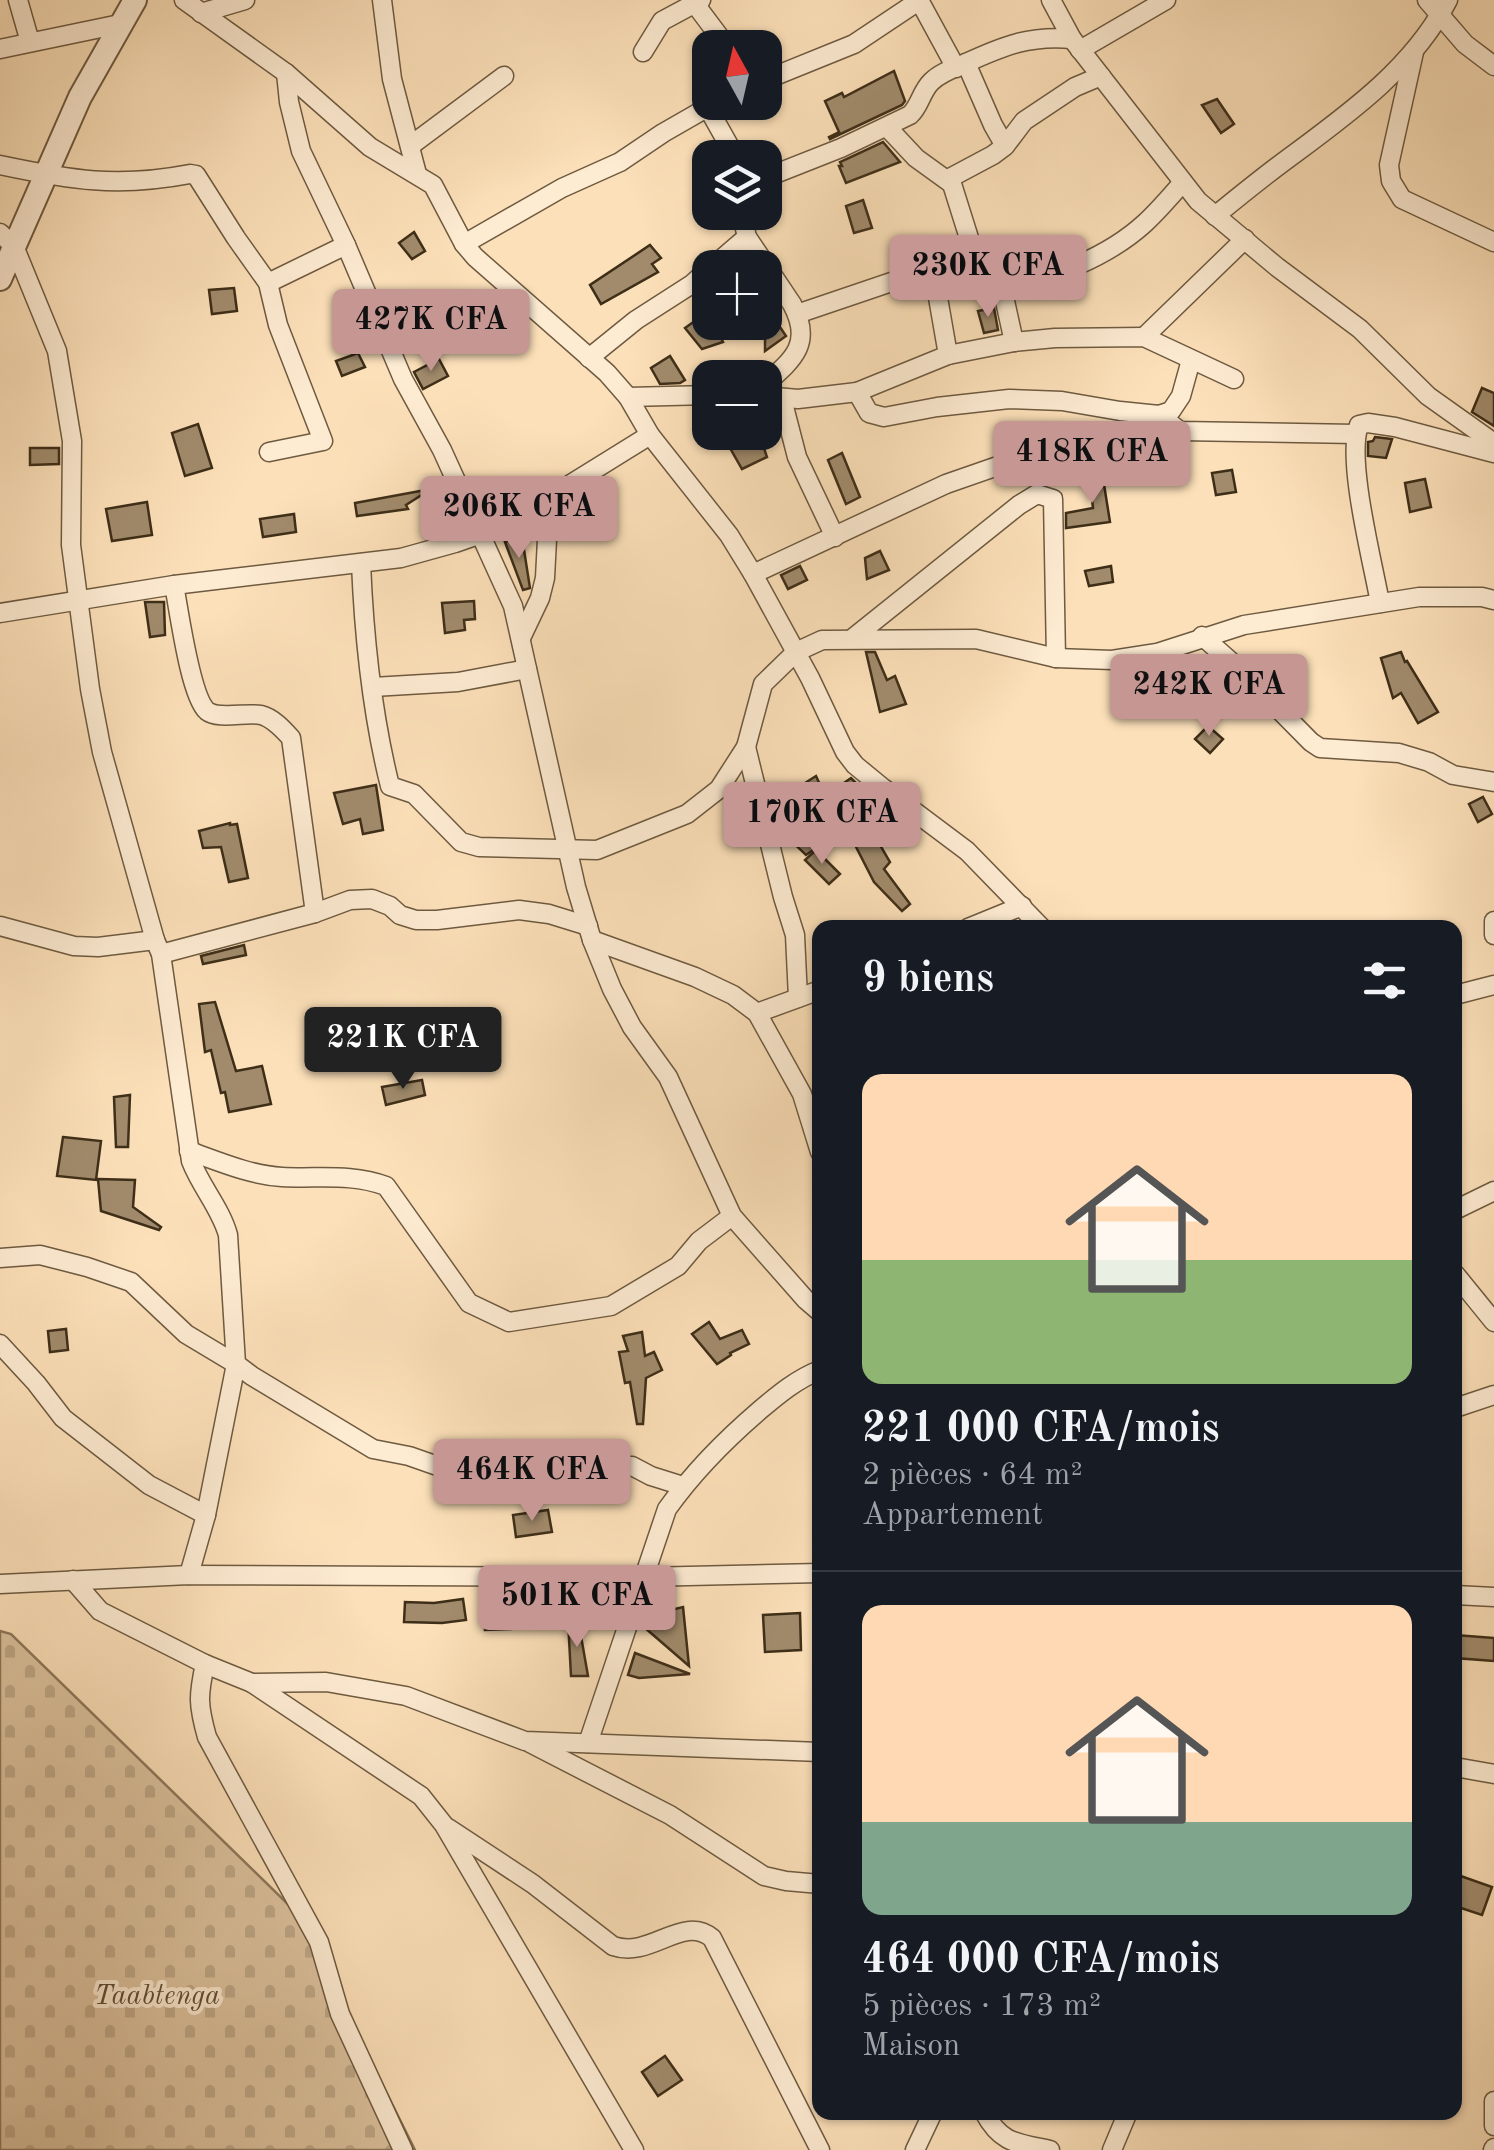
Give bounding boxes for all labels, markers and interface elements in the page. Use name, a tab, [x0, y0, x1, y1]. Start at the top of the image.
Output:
north arrow	[692, 30, 782, 120]
map controls	[692, 30, 782, 450]
button: layers	[692, 140, 782, 230]
pin: 230K CFA	[885, 235, 1091, 320]
button: +	[692, 250, 782, 340]
text: 230K CFA	[911, 251, 1065, 283]
pin: 427K CFA	[328, 289, 534, 374]
text: 427K CFA	[354, 305, 508, 337]
button: −	[692, 360, 782, 450]
pin: 418K CFA	[989, 421, 1195, 506]
text: 418K CFA	[1015, 437, 1169, 469]
pin: 206K CFA	[416, 476, 622, 561]
text: 206K CFA	[442, 492, 596, 524]
pin: 242K CFA	[1106, 654, 1312, 739]
text: 242K CFA	[1132, 670, 1286, 702]
pin: 170K CFA	[719, 782, 925, 867]
text: 170K CFA	[745, 798, 899, 830]
icon: filters	[1357, 953, 1412, 1008]
text: 9 biens	[862, 959, 994, 1001]
pin: 221K CFA	[300, 1007, 506, 1092]
text: 221K CFA	[326, 1023, 480, 1055]
icon: home	[1047, 1139, 1227, 1319]
text: 221 000 CFA/mois	[862, 1409, 1220, 1451]
pin: 464K CFA	[429, 1439, 635, 1524]
text: 464K CFA	[455, 1455, 609, 1487]
text: 2 pièces · 64 m²	[862, 1460, 1083, 1492]
text: Appartement	[862, 1500, 1043, 1532]
pin: 501K CFA	[474, 1565, 680, 1650]
text: 501K CFA	[500, 1581, 654, 1613]
icon: home	[1047, 1670, 1227, 1850]
text: 464 000 CFA/mois	[862, 1940, 1220, 1982]
park label: Taabtenga	[94, 1983, 220, 2011]
text: 5 pièces · 173 m²	[862, 1991, 1101, 2023]
text: Maison	[862, 2031, 960, 2063]

